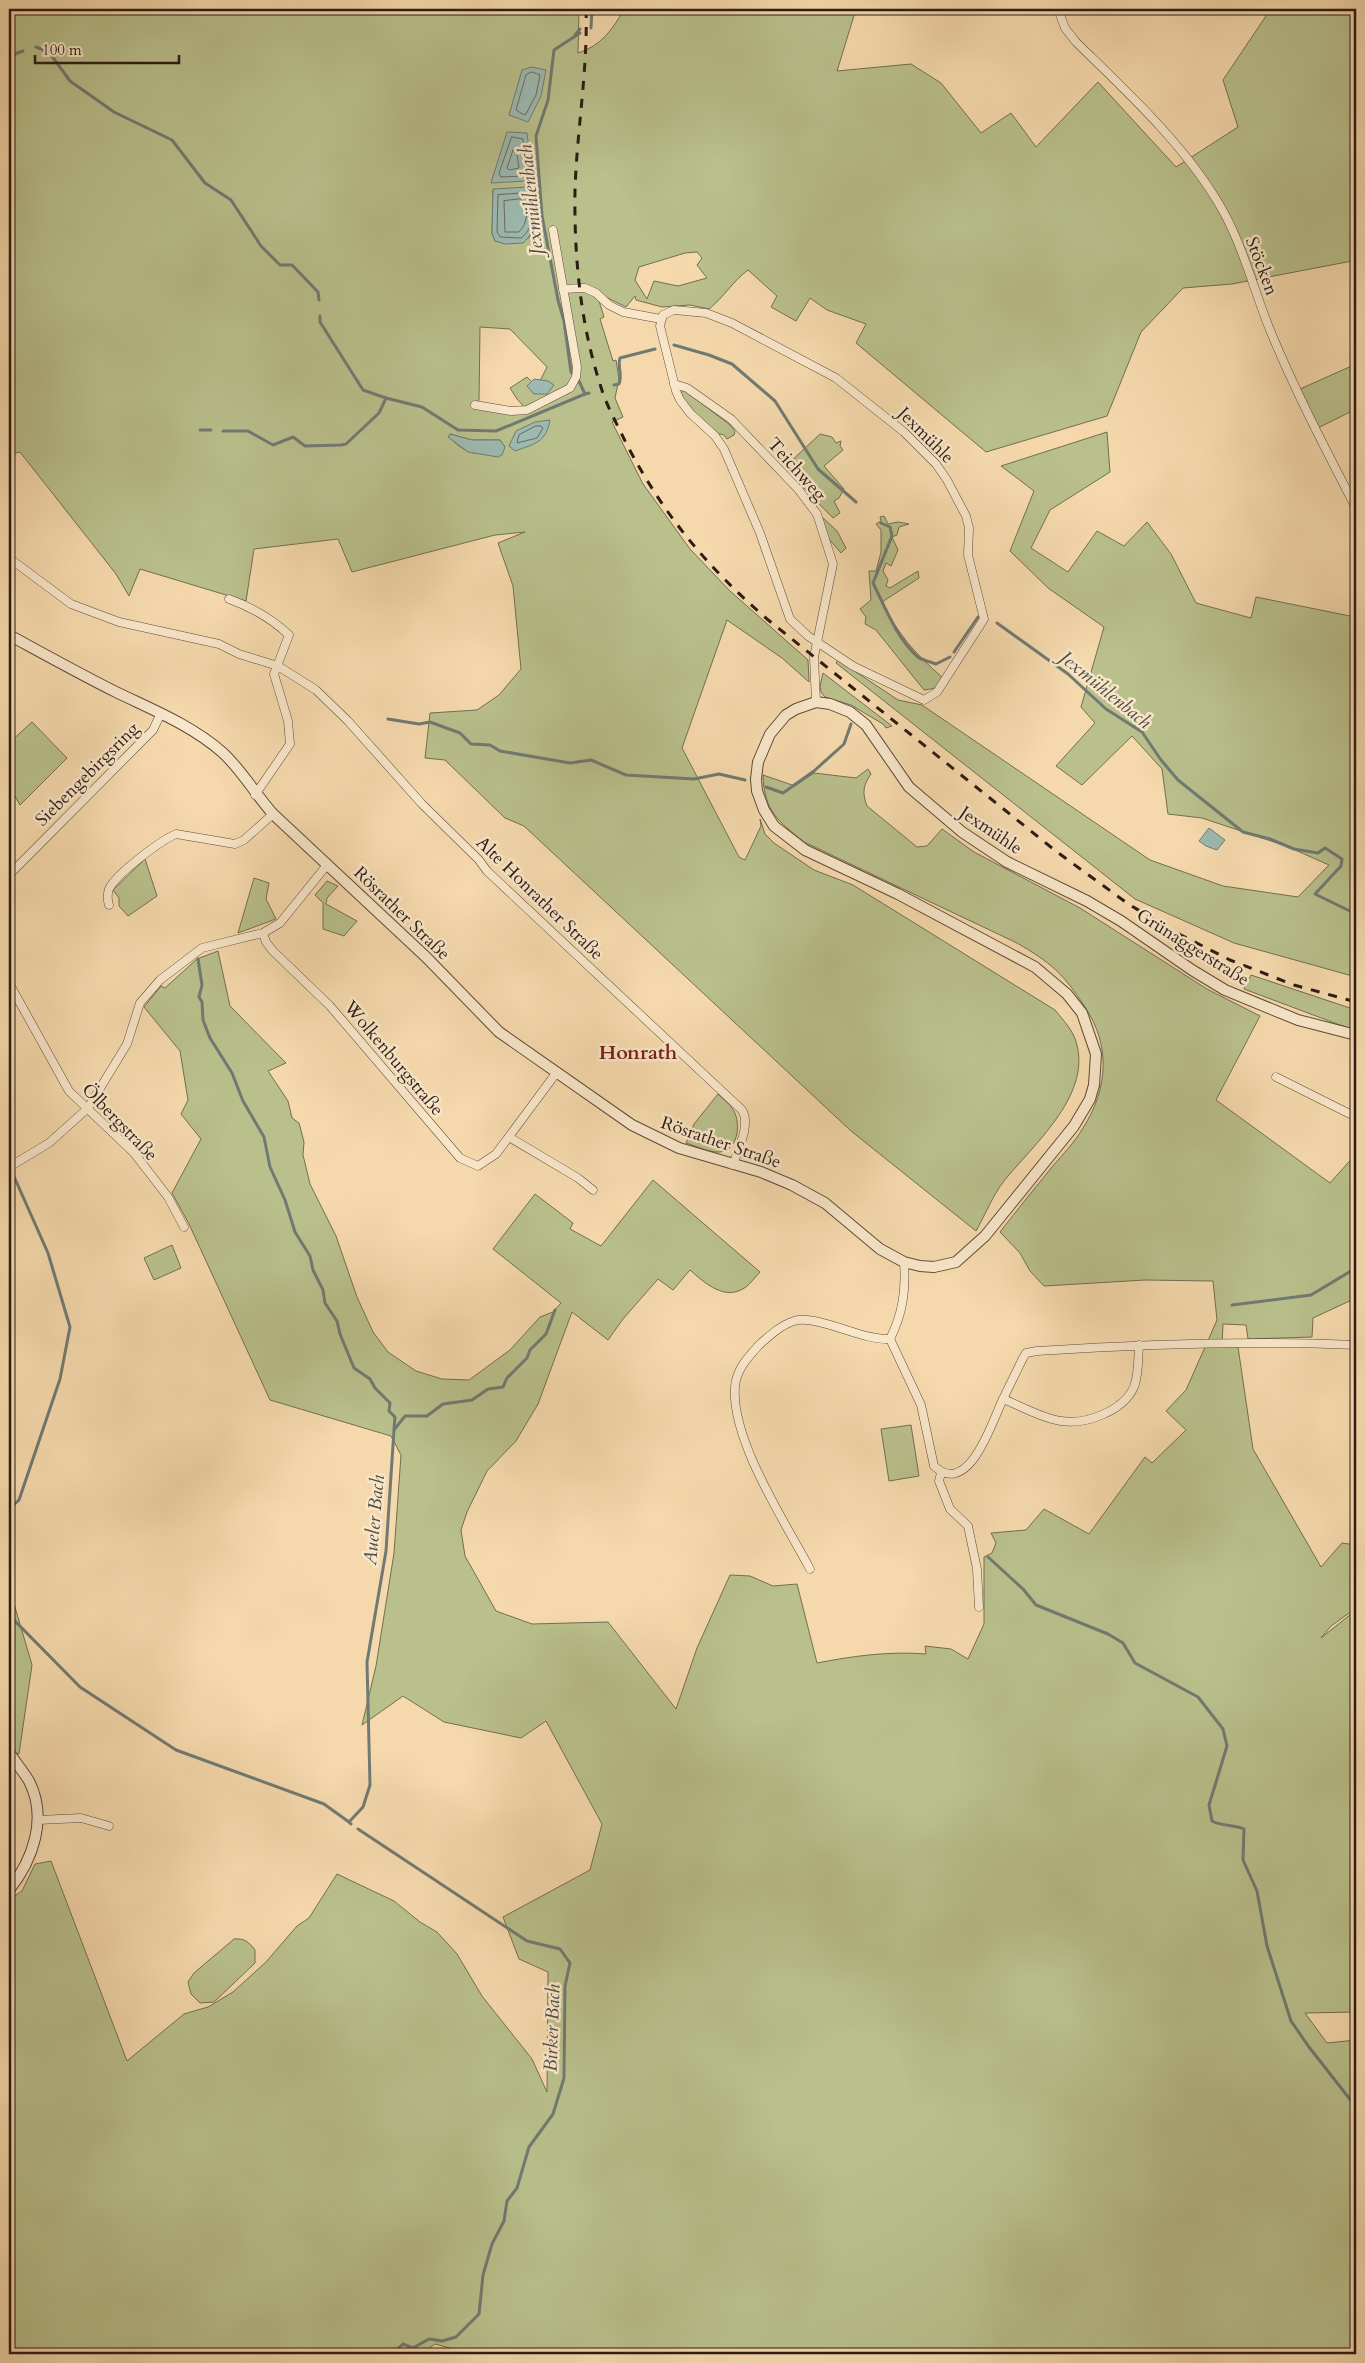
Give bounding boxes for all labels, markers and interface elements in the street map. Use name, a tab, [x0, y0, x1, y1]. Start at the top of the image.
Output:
scale bar	[35, 32, 179, 64]
text: 100 m	[42, 40, 82, 60]
water label: Jexmühlenbach	[512, 143, 550, 260]
street label: Stöcken	[1239, 233, 1284, 300]
street label: Jexmühle	[890, 399, 960, 469]
street label: Teichweg	[761, 432, 832, 507]
water label: Jexmühlenbach	[1051, 642, 1157, 735]
street label: Siebengebirgsring	[30, 716, 146, 832]
street label: Jexmühle	[952, 799, 1027, 861]
street label: Alte Honrather Straße	[470, 831, 609, 966]
street label: Rösrather Straße	[348, 861, 456, 966]
street label: Grünaggerstraße	[1132, 903, 1254, 992]
street label: Wolkenburgstraße	[337, 995, 449, 1121]
district label: Honrath	[599, 1039, 678, 1066]
street label: Ölbergstraße	[76, 1078, 163, 1167]
street label: Rösrather Straße	[657, 1110, 784, 1175]
water label: Aueler Bach	[357, 1474, 391, 1567]
water label: Birker Bach	[537, 1984, 567, 2072]

